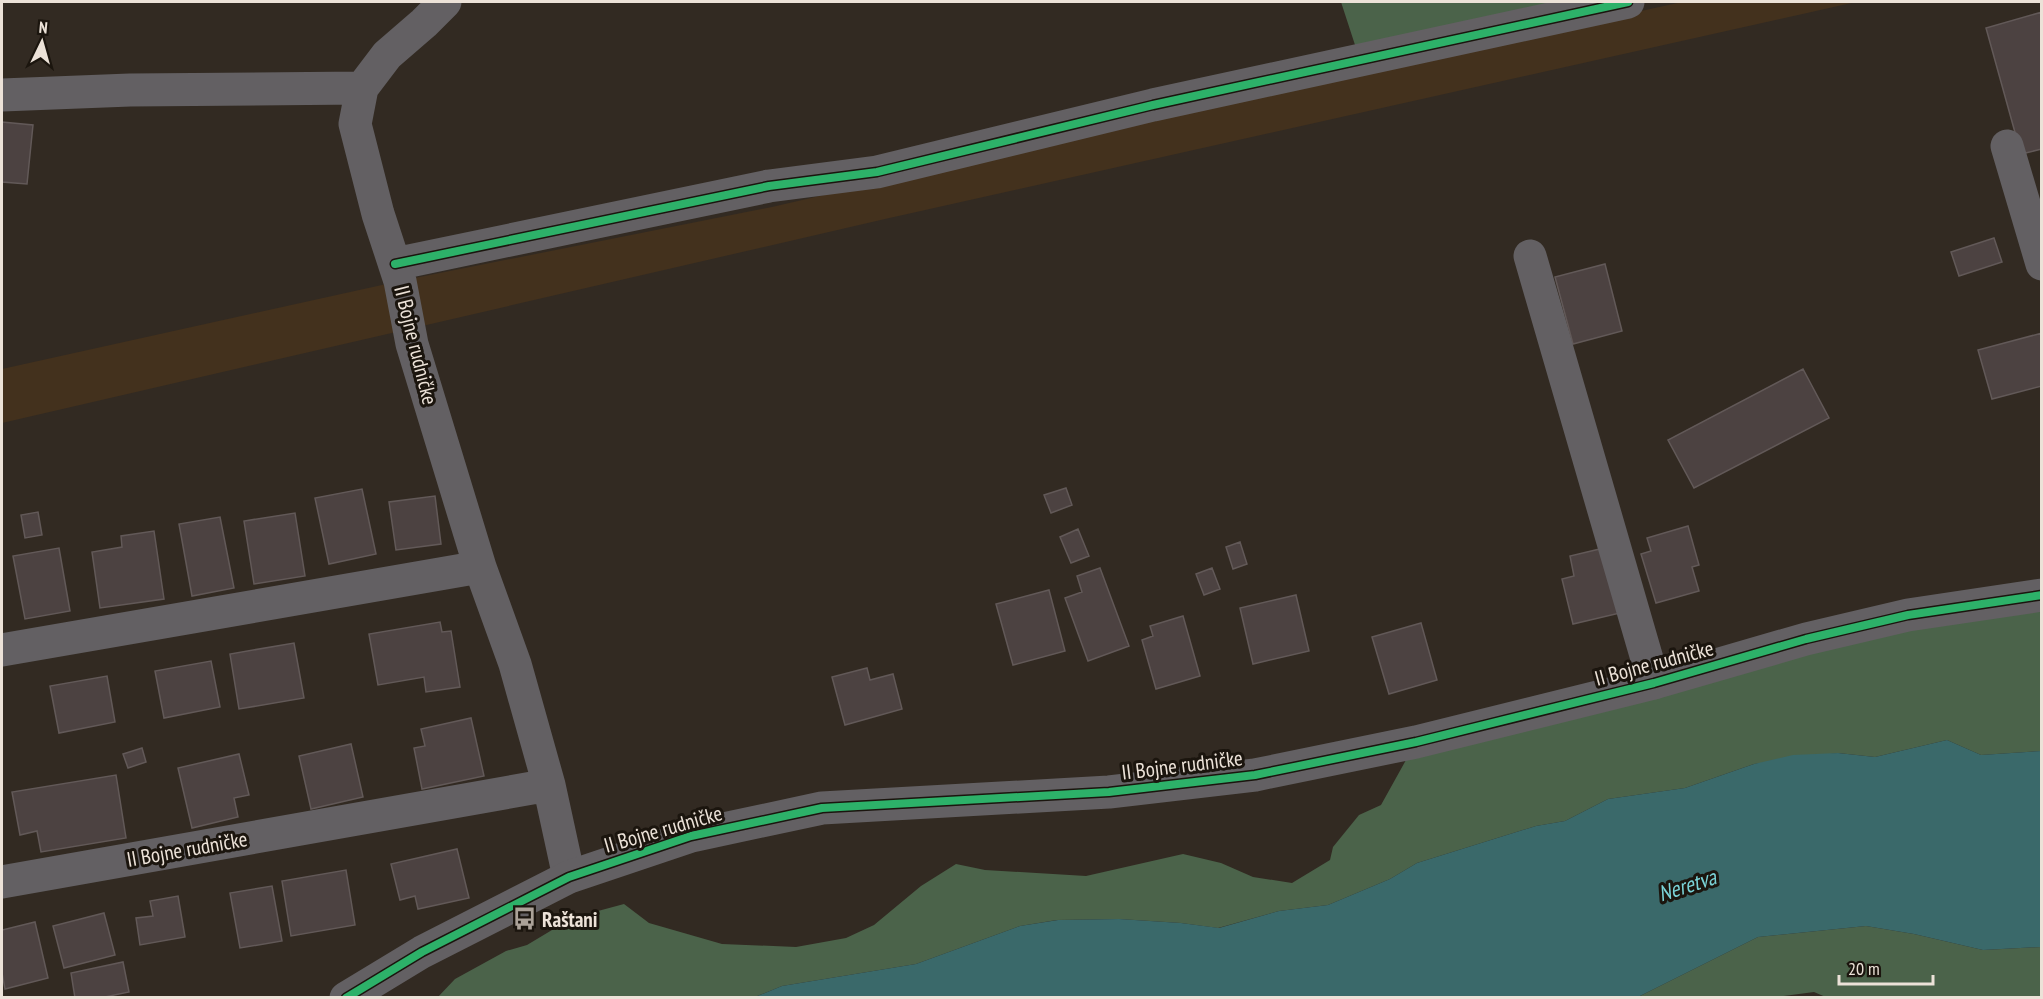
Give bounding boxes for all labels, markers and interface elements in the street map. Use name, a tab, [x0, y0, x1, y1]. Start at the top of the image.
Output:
north arrow	[12, 12, 72, 72]
text: N	[38, 17, 48, 37]
street label: II Bojne rudničke	[388, 283, 444, 407]
street label: II Bojne rudničke	[1592, 634, 1716, 692]
street label: II Bojne rudničke	[1120, 744, 1244, 786]
street label: II Bojne rudničke	[601, 799, 725, 859]
street label: II Bojne rudničke	[125, 825, 249, 873]
water label: Neretva	[1654, 862, 1721, 907]
bus stop icon: Raštani	[511, 906, 537, 932]
place label: Raštani	[542, 906, 598, 933]
scale bar	[1839, 948, 1934, 986]
text: 20 m	[1848, 957, 1880, 980]

